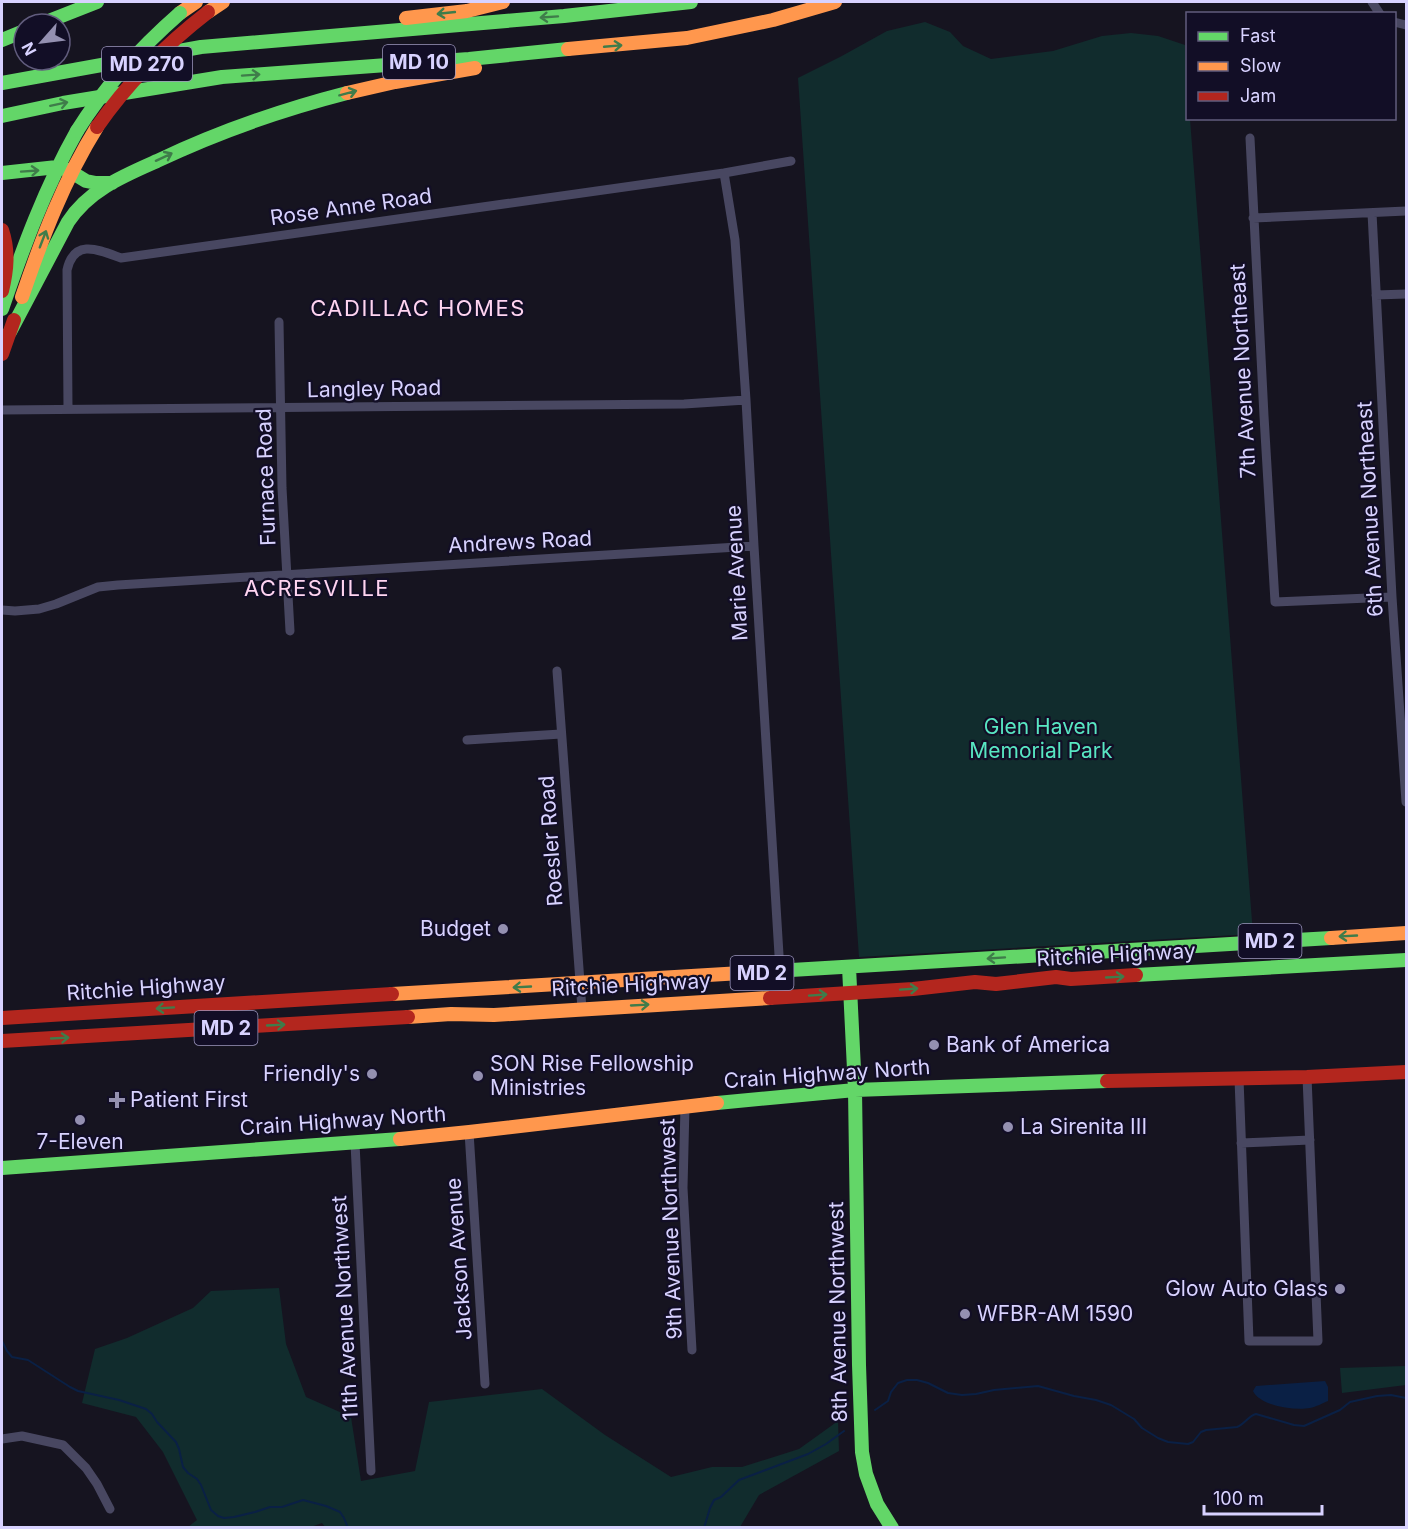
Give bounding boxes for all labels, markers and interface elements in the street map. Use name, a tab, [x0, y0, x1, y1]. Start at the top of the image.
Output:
one-way arrow	[436, 8, 456, 19]
one-way arrow	[540, 11, 560, 22]
north arrow	[12, 12, 72, 72]
legend	[1186, 12, 1396, 120]
text: Fast	[1240, 25, 1276, 46]
text: N	[17, 39, 40, 59]
one-way arrow	[603, 40, 623, 51]
road number: MD 10	[383, 45, 455, 79]
road number: MD 270	[102, 47, 192, 81]
text: Slow	[1240, 55, 1281, 76]
one-way arrow	[241, 69, 261, 80]
text: Jam	[1240, 85, 1276, 106]
one-way arrow	[338, 86, 357, 98]
one-way arrow	[48, 98, 68, 109]
one-way arrow	[155, 151, 173, 163]
one-way arrow	[19, 165, 39, 176]
street label: Rose Anne Road	[268, 183, 433, 230]
one-way arrow	[38, 231, 49, 249]
street label: 7th Avenue Northeast	[1224, 263, 1261, 479]
district label: CADILLAC HOMES	[310, 295, 526, 321]
street label: Langley Road	[307, 375, 441, 402]
street label: 6th Avenue Northeast	[1351, 400, 1388, 618]
street label: Furnace Road	[251, 408, 280, 546]
street label: Marie Avenue	[720, 504, 753, 642]
street label: Andrews Road	[447, 525, 593, 558]
district label: ACRESVILLE	[244, 575, 390, 601]
park label: Glen Haven Memorial Park	[969, 714, 1113, 763]
street label: Roesler Road	[533, 775, 568, 907]
place label: Budget	[420, 916, 491, 941]
marker: Budget	[496, 922, 510, 936]
road number: MD 2	[1238, 924, 1302, 958]
one-way arrow	[1339, 931, 1359, 942]
street label: Ritchie Highway	[1036, 938, 1196, 971]
one-way arrow	[987, 953, 1007, 964]
road number: MD 2	[730, 956, 794, 990]
street label: Ritchie Highway	[551, 968, 711, 1001]
street label: Ritchie Highway	[66, 969, 227, 1006]
one-way arrow	[1104, 971, 1124, 982]
one-way arrow	[512, 982, 532, 993]
one-way arrow	[898, 983, 918, 994]
one-way arrow	[808, 989, 828, 1000]
one-way arrow	[630, 1000, 650, 1011]
one-way arrow	[155, 1003, 175, 1014]
road number: MD 2	[194, 1011, 258, 1045]
one-way arrow	[265, 1019, 285, 1030]
one-way arrow	[49, 1032, 69, 1043]
place label: Bank of America	[946, 1032, 1110, 1057]
marker: Bank of America	[927, 1038, 941, 1052]
place label: SON Rise Fellowship Ministries	[490, 1051, 694, 1100]
street label: Crain Highway North	[723, 1054, 931, 1093]
place label: Friendly's	[263, 1061, 360, 1086]
marker: Friendly's	[365, 1067, 379, 1081]
marker: SON Rise Fellowship Ministries	[471, 1069, 485, 1083]
place label: Patient First	[130, 1087, 248, 1112]
marker: Patient First	[108, 1091, 126, 1109]
street label: Crain Highway North	[239, 1101, 447, 1140]
marker: 7-Eleven	[73, 1113, 87, 1127]
place label: La Sirenita III	[1020, 1114, 1147, 1139]
street label: 9th Avenue Northwest	[654, 1118, 687, 1340]
marker: La Sirenita III	[1001, 1120, 1015, 1134]
place label: 7-Eleven	[36, 1129, 124, 1154]
street label: Jackson Avenue	[440, 1177, 477, 1341]
street label: 11th Avenue Northwest	[326, 1195, 363, 1421]
street label: 8th Avenue Northwest	[823, 1201, 852, 1423]
place label: Glow Auto Glass	[1165, 1276, 1328, 1301]
marker: Glow Auto Glass	[1333, 1282, 1347, 1296]
place label: WFBR-AM 1590	[977, 1301, 1133, 1326]
marker: WFBR-AM 1590	[958, 1307, 972, 1321]
scale bar	[1204, 1478, 1322, 1516]
text: 100 m	[1213, 1488, 1264, 1509]

